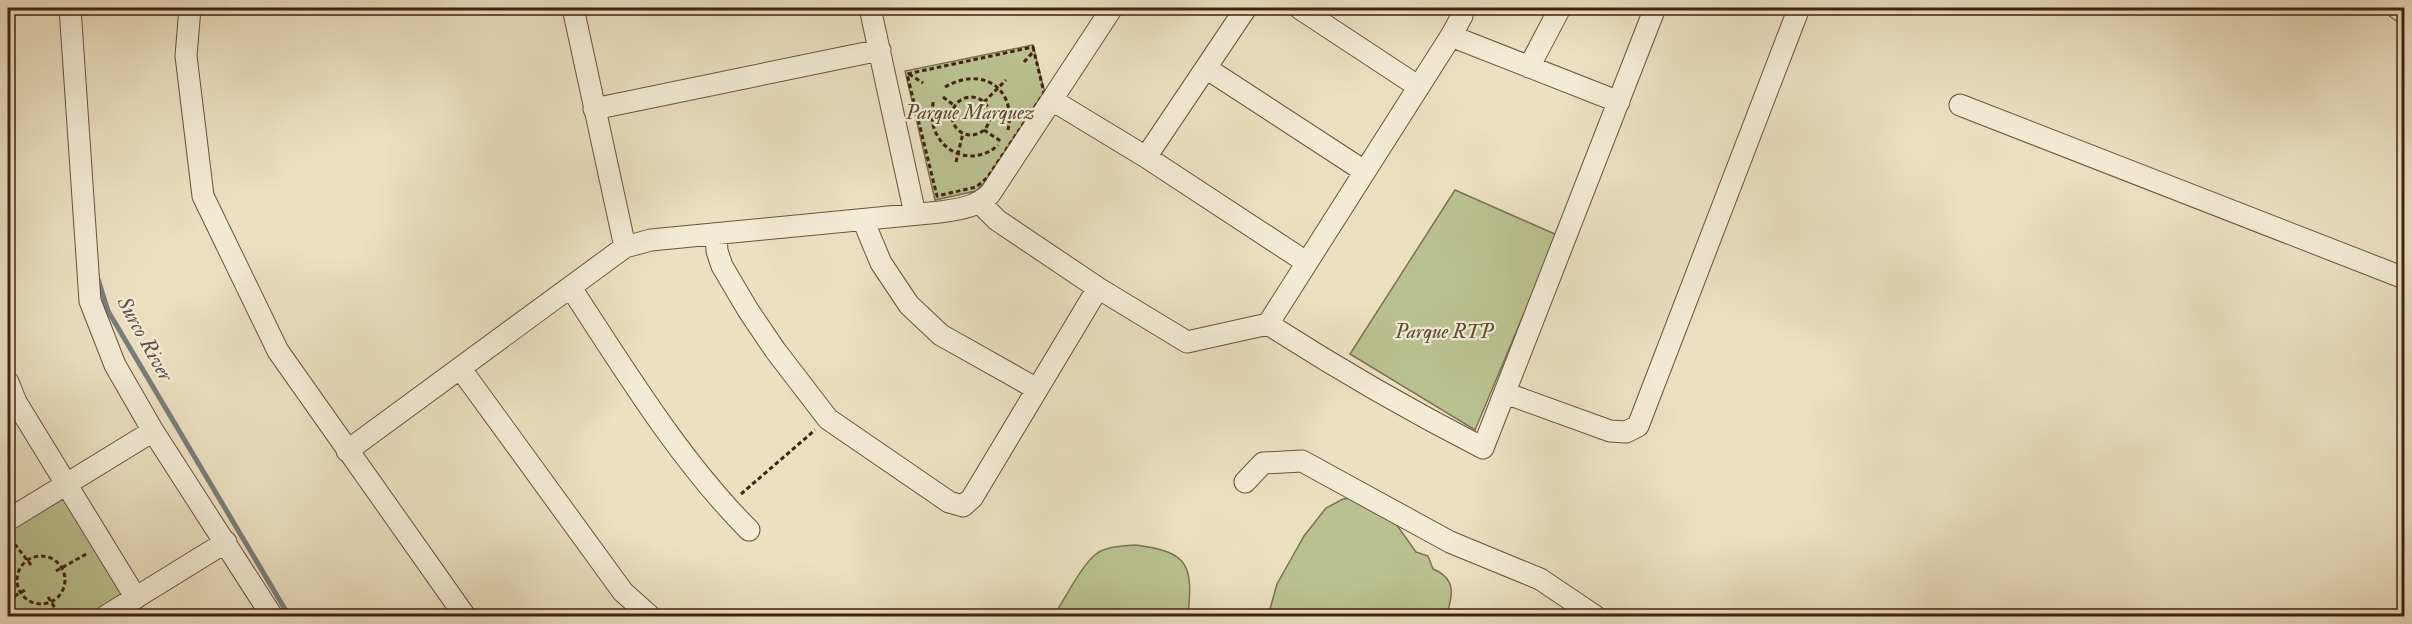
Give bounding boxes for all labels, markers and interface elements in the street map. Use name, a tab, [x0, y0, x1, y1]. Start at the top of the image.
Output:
park label: Parque Marquez	[905, 100, 1034, 125]
water label: Surco River	[110, 291, 180, 387]
park label: Parque RTP	[1394, 319, 1495, 344]

